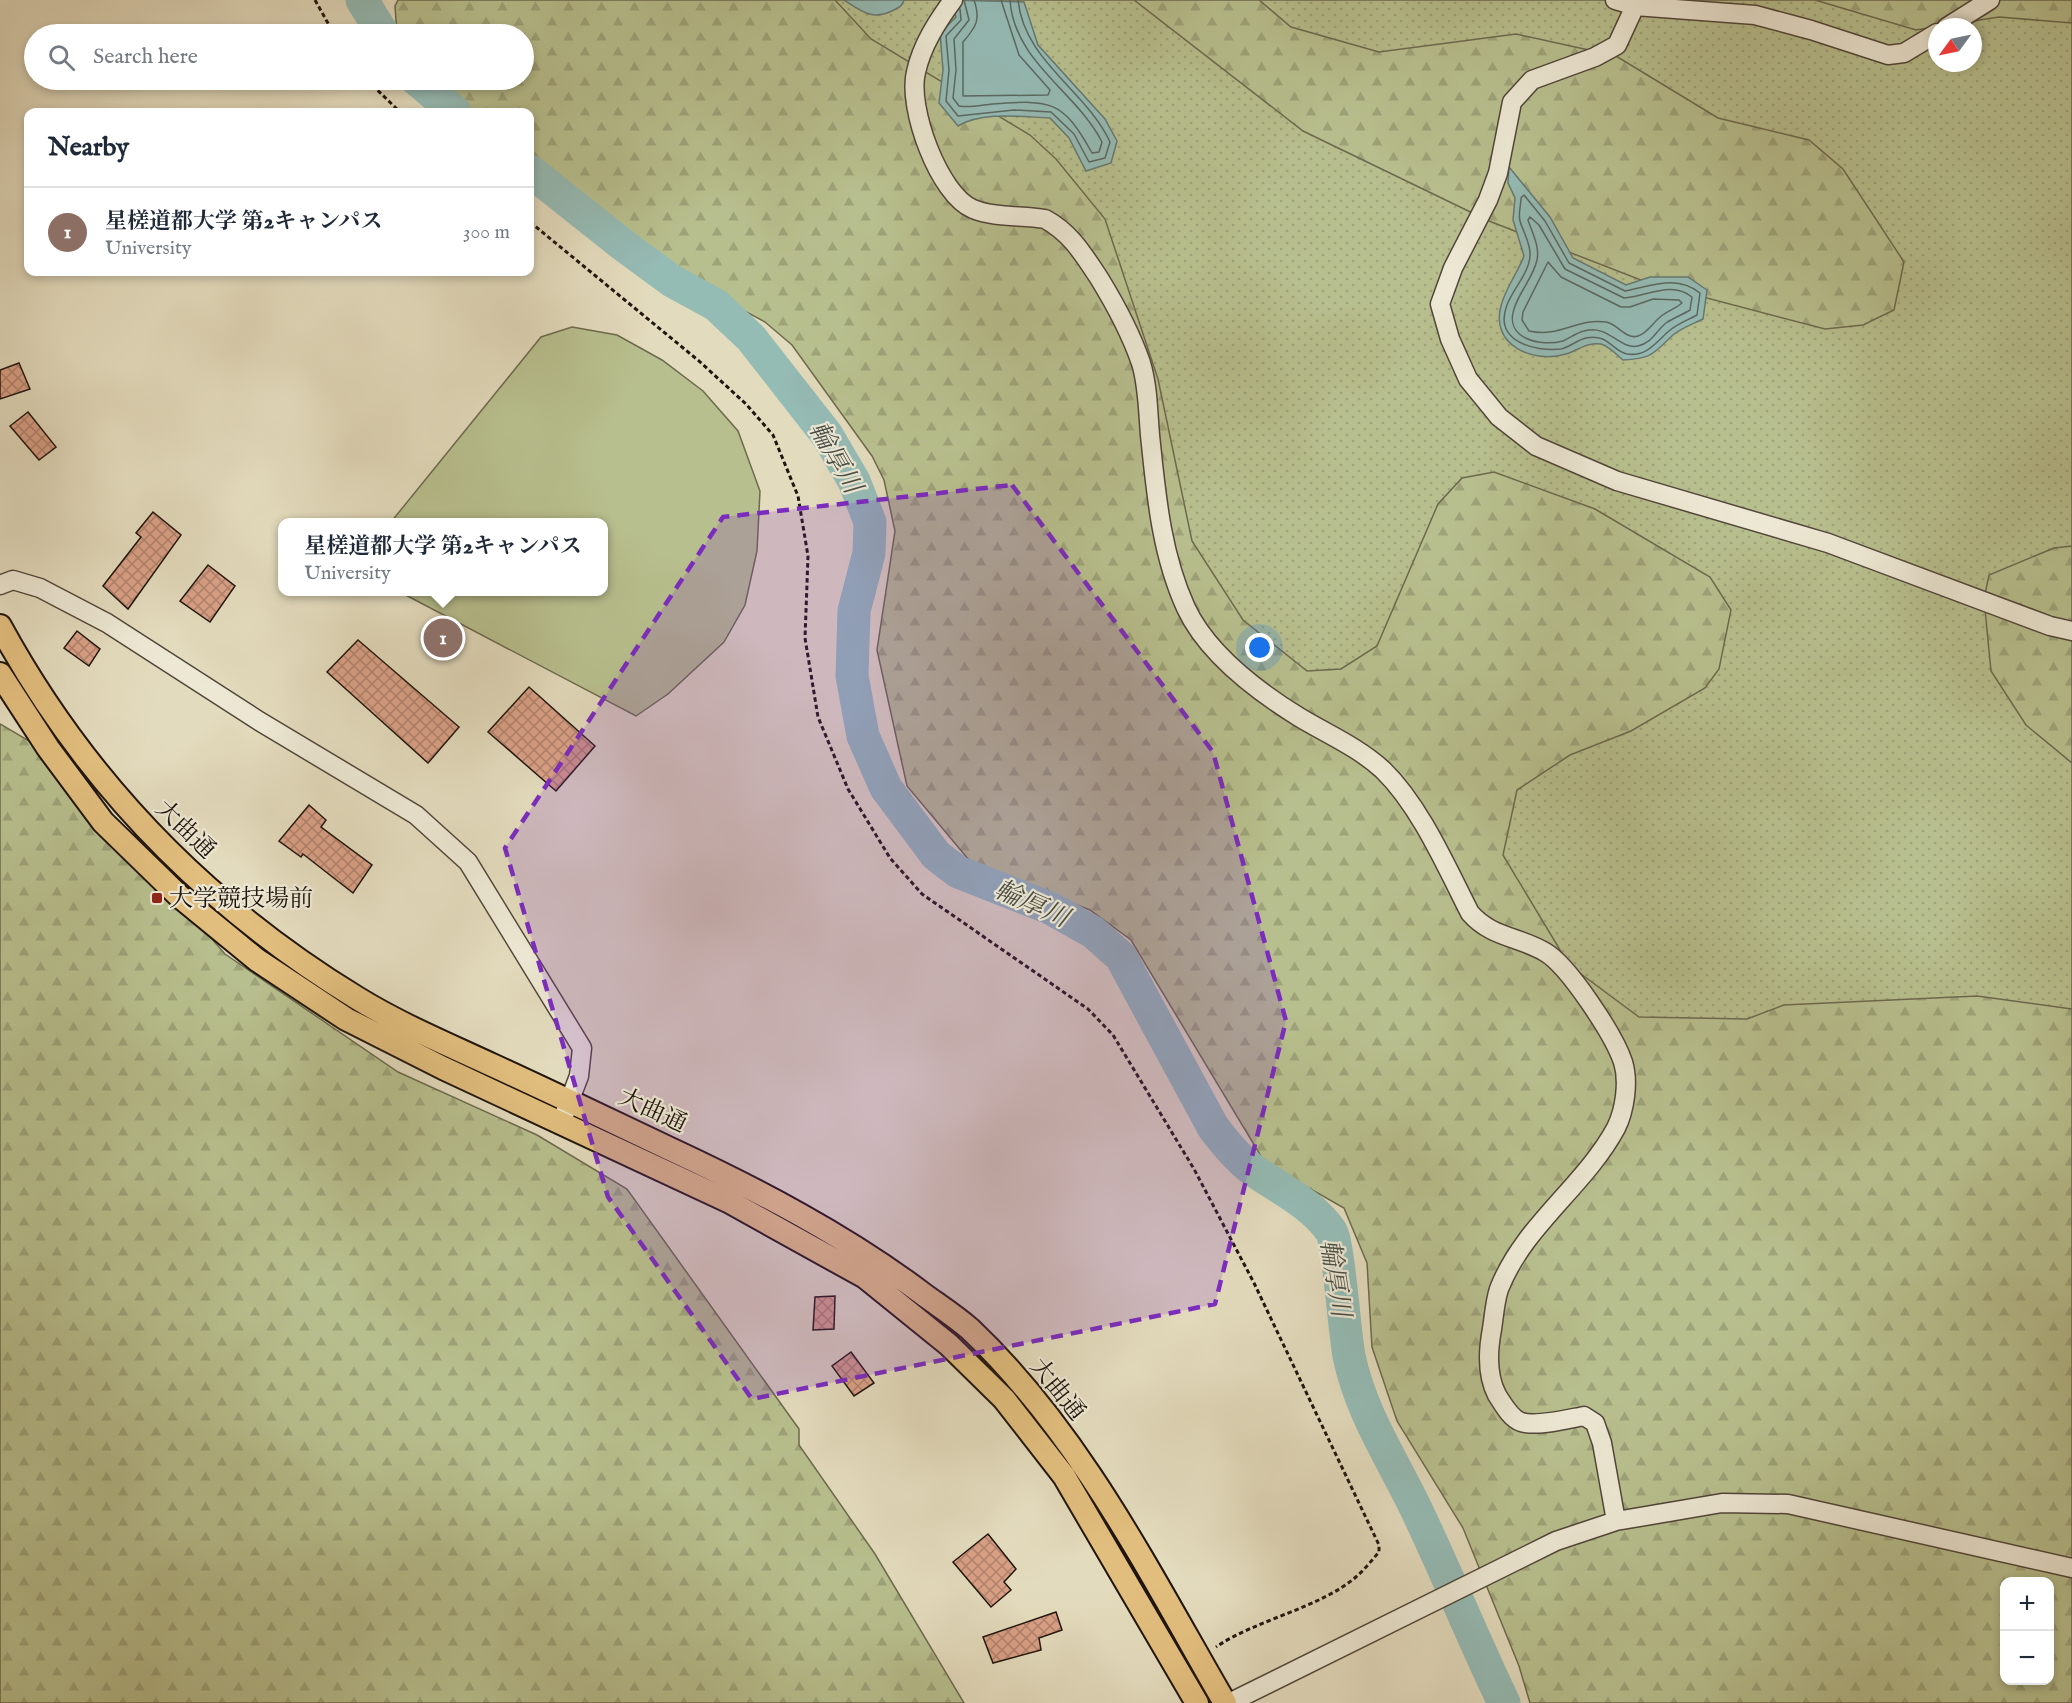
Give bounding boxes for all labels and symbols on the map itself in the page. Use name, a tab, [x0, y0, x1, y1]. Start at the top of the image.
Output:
north arrow	[1928, 18, 1982, 72]
water label: 輪厚川	[801, 416, 870, 502]
pin: 1	[424, 616, 462, 660]
your location	[1245, 633, 1274, 662]
street label: 大曲通	[148, 794, 222, 866]
water label: 輪厚川	[989, 873, 1076, 937]
place label: 大学競技場前	[169, 884, 313, 915]
marker: 大学競技場前	[150, 891, 164, 905]
street label: 大曲通	[613, 1082, 692, 1141]
water label: 輪厚川	[1312, 1237, 1357, 1322]
street label: 大曲通	[1022, 1352, 1092, 1428]

